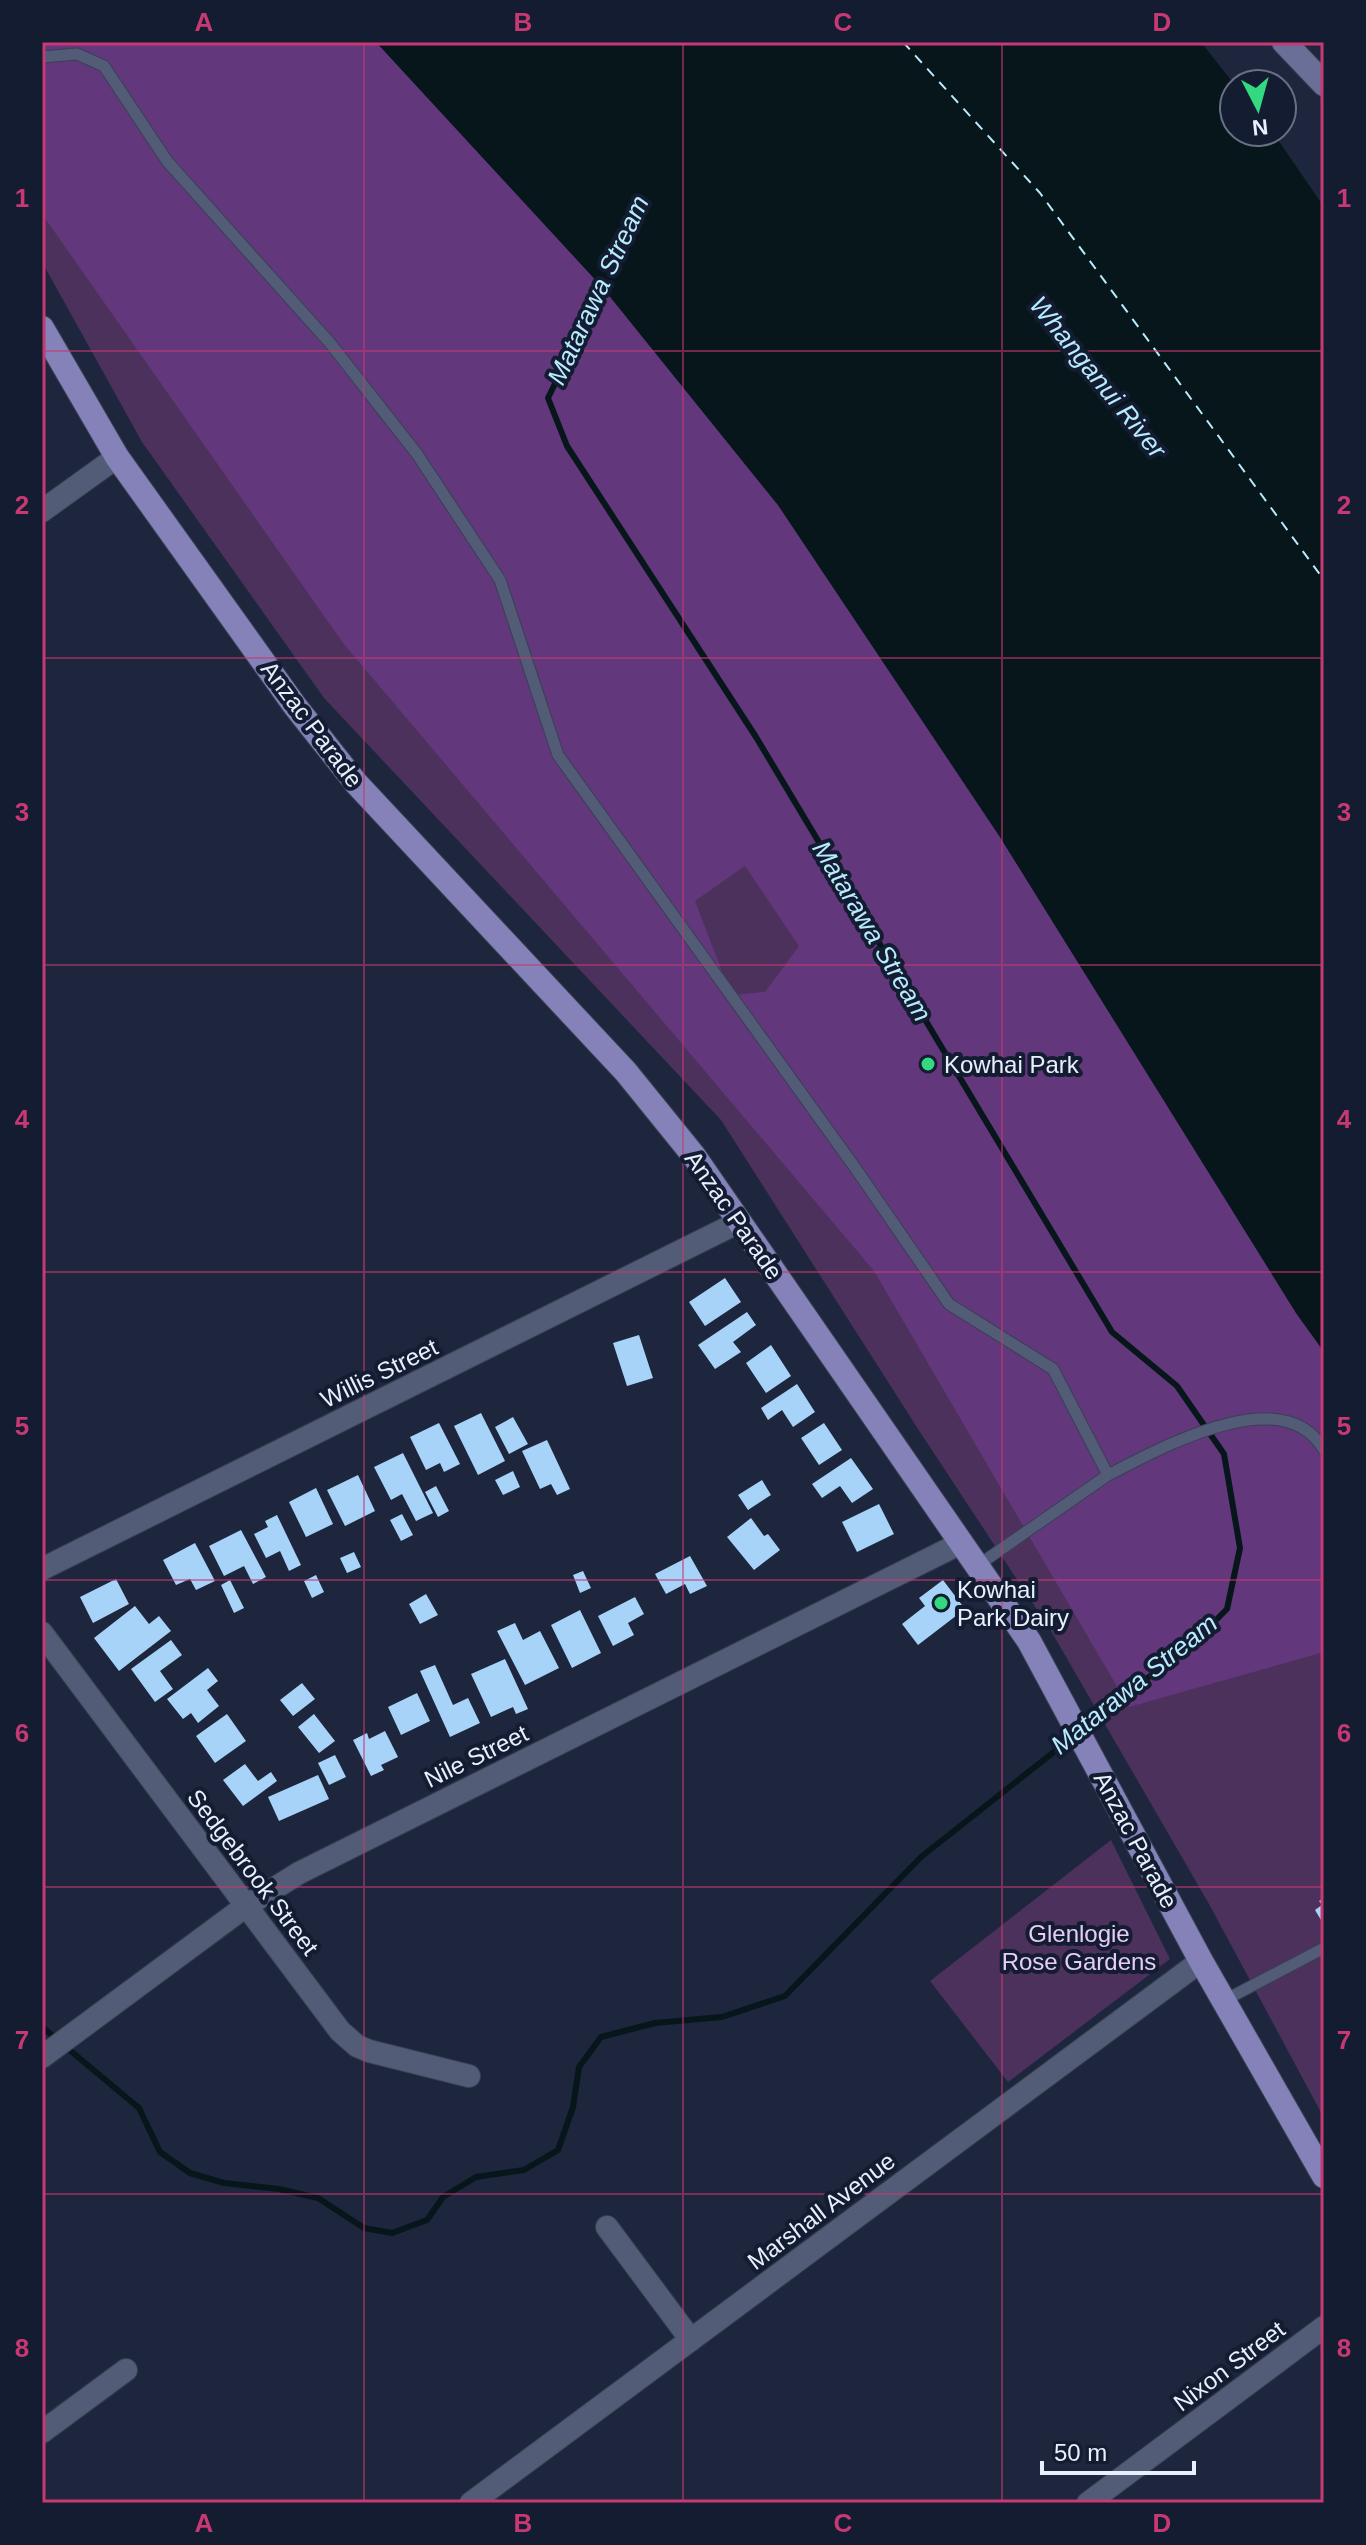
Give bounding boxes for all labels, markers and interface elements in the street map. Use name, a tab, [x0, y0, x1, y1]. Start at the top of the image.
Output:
text: A	[195, 7, 214, 37]
text: B	[514, 7, 532, 37]
text: C	[834, 7, 853, 37]
text: D	[1153, 7, 1171, 37]
north arrow	[1218, 68, 1298, 148]
text: N	[1251, 114, 1269, 141]
text: 1	[15, 183, 29, 213]
text: 1	[1337, 183, 1351, 213]
water label: Matarawa Stream	[541, 191, 655, 389]
water label: Whanganui River	[1024, 290, 1173, 465]
text: 2	[15, 490, 29, 520]
text: 2	[1337, 490, 1351, 520]
street label: Anzac Parade	[256, 656, 368, 792]
text: 3	[15, 797, 29, 827]
text: 3	[1337, 797, 1351, 827]
water label: Matarawa Stream	[806, 835, 938, 1027]
place label: Kowhai Park	[944, 1051, 1080, 1078]
marker: Kowhai Park	[919, 1055, 937, 1073]
text: 4	[15, 1104, 30, 1134]
text: 4	[1337, 1104, 1352, 1134]
street label: Anzac Parade	[680, 1146, 788, 1284]
street label: Willis Street	[316, 1333, 442, 1413]
text: 5	[15, 1411, 29, 1441]
text: 5	[1337, 1411, 1351, 1441]
place label: Kowhai Park Dairy	[957, 1576, 1069, 1631]
marker: Kowhai Park Dairy	[932, 1594, 950, 1612]
water label: Matarawa Stream	[1045, 1608, 1223, 1760]
text: 6	[15, 1718, 29, 1748]
text: 6	[1337, 1718, 1351, 1748]
street label: Nile Street	[420, 1719, 533, 1793]
street label: Anzac Parade	[1089, 1767, 1183, 1913]
street label: Sedgebrook Street	[182, 1784, 324, 1960]
park label: Glenlogie Rose Gardens	[1002, 1920, 1156, 1975]
text: 7	[15, 2025, 29, 2055]
text: 7	[1337, 2025, 1351, 2055]
street label: Marshall Avenue	[742, 2147, 900, 2275]
street label: Nixon Street	[1168, 2315, 1290, 2417]
text: 8	[15, 2333, 29, 2363]
text: 8	[1337, 2333, 1351, 2363]
scale bar	[1042, 2425, 1194, 2475]
text: 50 m	[1054, 2439, 1107, 2466]
text: A	[195, 2508, 214, 2538]
text: B	[514, 2508, 532, 2538]
text: C	[834, 2508, 853, 2538]
text: D	[1153, 2508, 1171, 2538]

